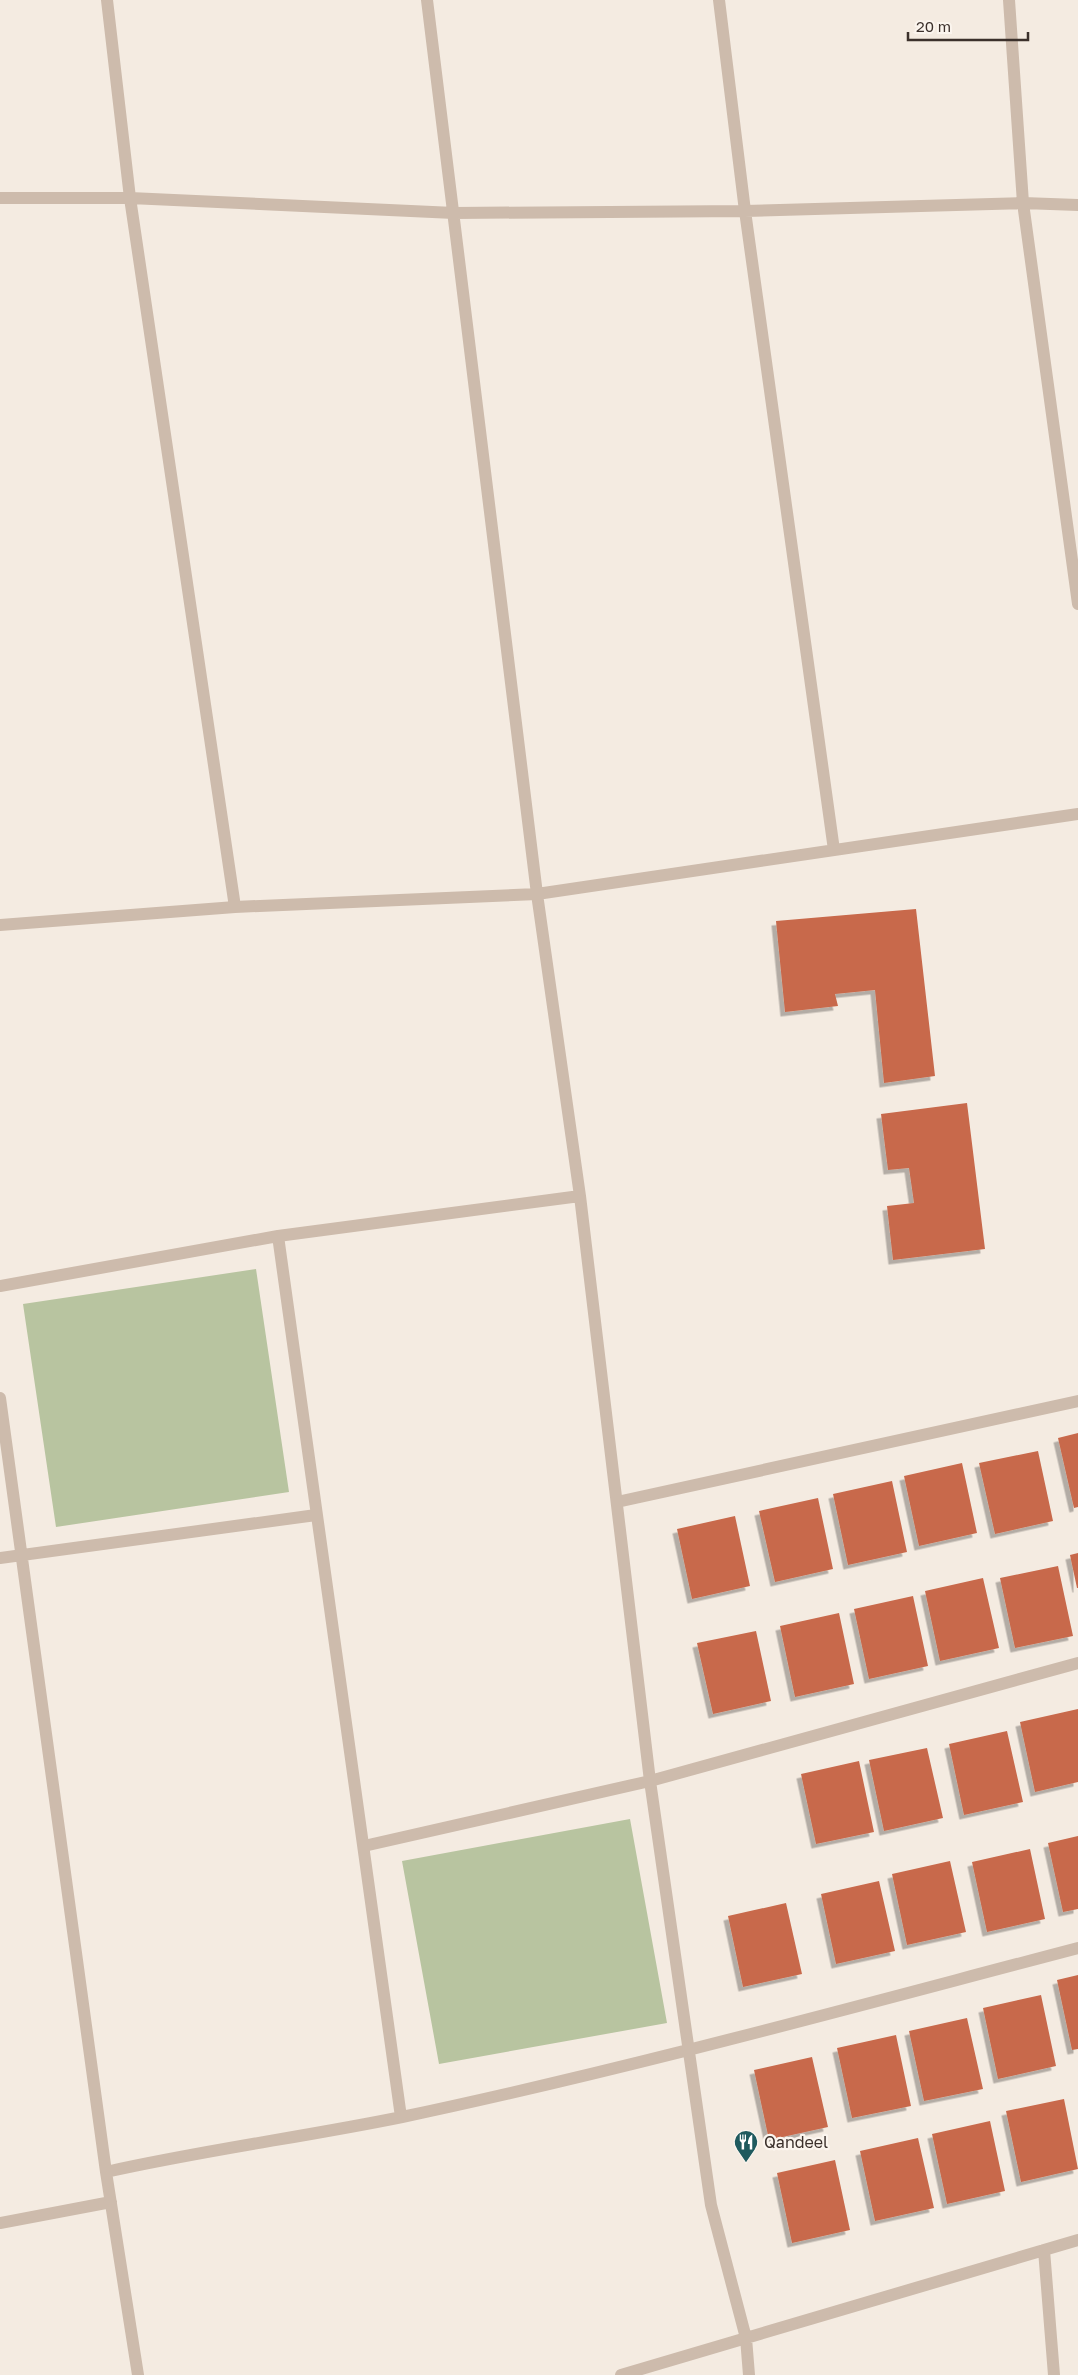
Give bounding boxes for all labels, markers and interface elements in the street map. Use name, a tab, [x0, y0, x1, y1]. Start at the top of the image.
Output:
scale bar	[908, 10, 1028, 42]
text: 20 m	[916, 17, 951, 35]
restaurant icon: Qandeel	[733, 2129, 759, 2163]
place label: Qandeel	[764, 2132, 828, 2152]

